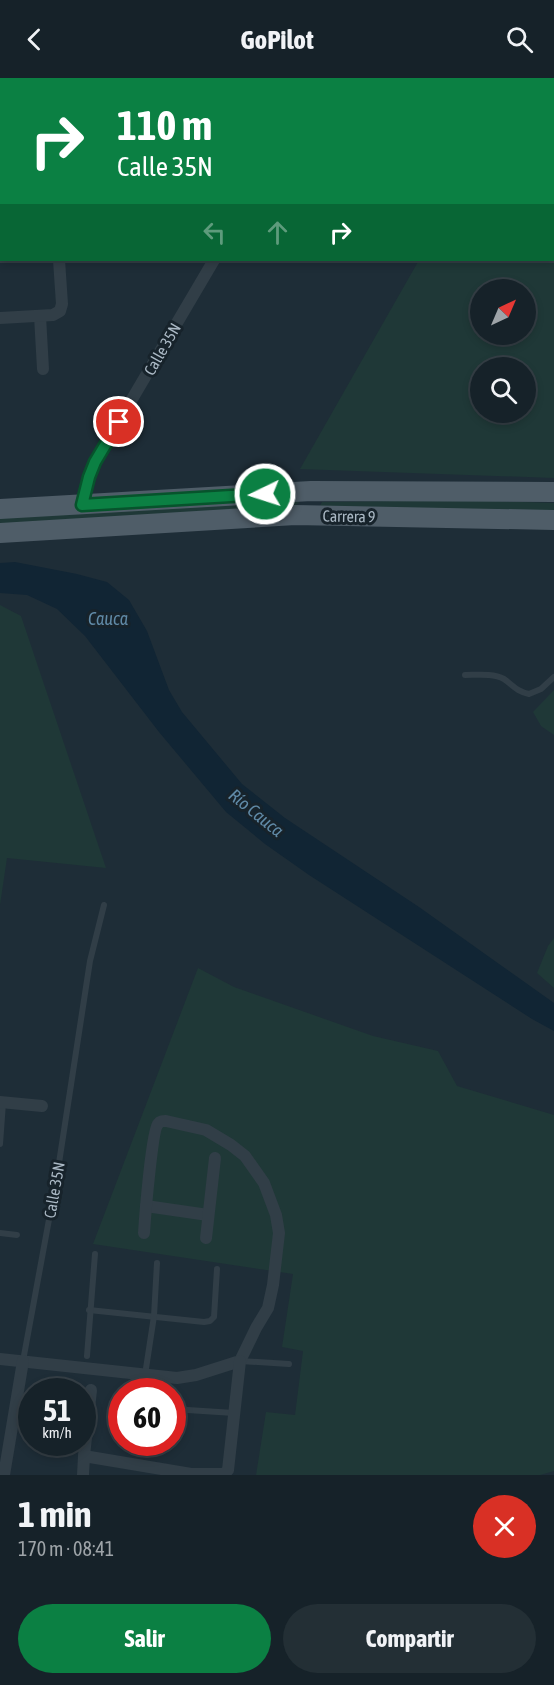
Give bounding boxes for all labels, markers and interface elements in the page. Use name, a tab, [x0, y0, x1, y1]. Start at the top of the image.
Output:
icon: back	[18, 23, 51, 56]
icon: search	[503, 23, 536, 56]
text: GoPilot	[240, 24, 314, 55]
text: 110 m	[117, 101, 212, 149]
icon: right	[18, 102, 96, 180]
text: Calle 35N	[117, 151, 213, 182]
icon: left	[198, 216, 231, 249]
icon: ahead	[261, 216, 294, 249]
icon: right	[324, 216, 357, 249]
north arrow	[470, 279, 536, 345]
map controls	[470, 279, 536, 423]
street label: Calle 35N	[140, 320, 184, 378]
button: search	[470, 357, 536, 423]
pin	[93, 396, 144, 447]
icon: arrive	[102, 405, 135, 438]
position arrow	[233, 462, 297, 526]
street label: Carrera 9	[322, 507, 376, 525]
water label: Cauca	[88, 608, 129, 629]
water label: Río Cauca	[225, 784, 288, 841]
street label: Calle 35N	[40, 1160, 68, 1220]
speed limit sign: 60	[108, 1378, 186, 1456]
text: 51	[43, 1393, 71, 1427]
text: km/h	[42, 1424, 72, 1441]
text: 1 min	[18, 1493, 92, 1535]
button: close	[473, 1495, 536, 1558]
text: 170 m · 08:41	[18, 1537, 114, 1560]
button: Salir	[18, 1604, 271, 1673]
button: Compartir	[283, 1604, 536, 1673]

